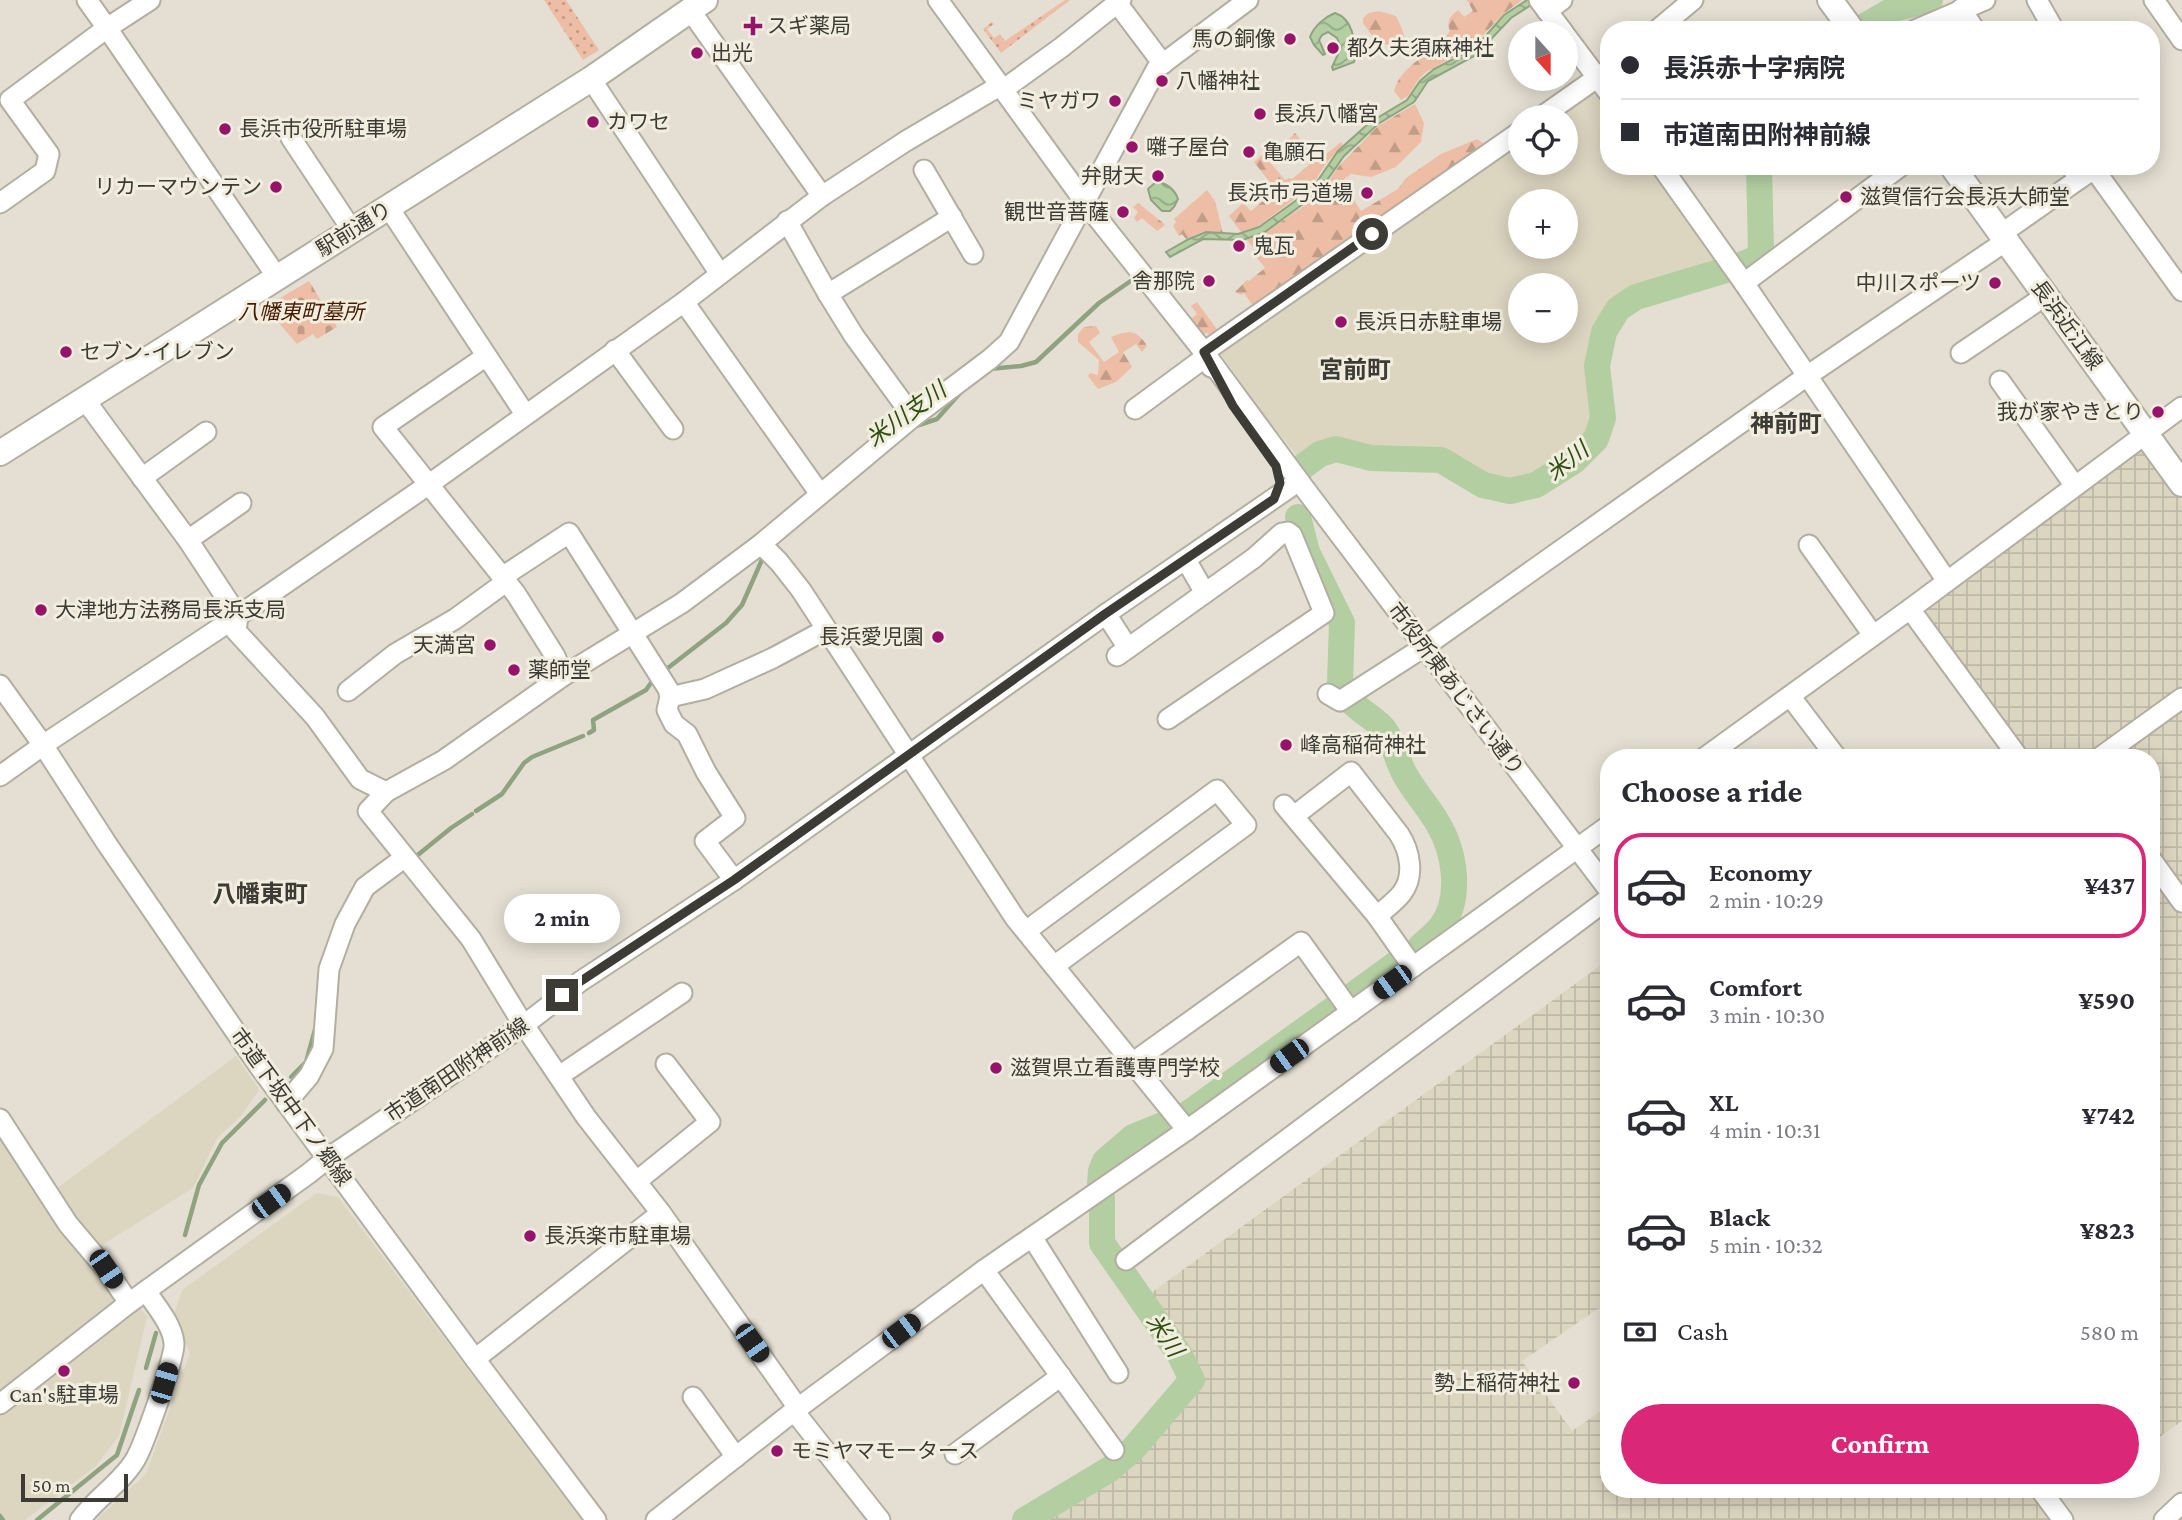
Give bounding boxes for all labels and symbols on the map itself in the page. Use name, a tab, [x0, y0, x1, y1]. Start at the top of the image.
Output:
place label: スギ薬局	[767, 14, 851, 38]
marker: スギ薬局	[745, 18, 761, 34]
north arrow	[1508, 21, 1578, 91]
place label: 馬の銅像	[1192, 27, 1276, 51]
marker: 馬の銅像	[1282, 31, 1298, 47]
place label: 都久夫須麻神社	[1347, 36, 1494, 60]
marker: 都久夫須麻神社	[1325, 40, 1341, 56]
place label: 出光	[711, 41, 753, 65]
marker: 出光	[689, 45, 705, 61]
place label: 八幡神社	[1176, 69, 1260, 93]
marker: 八幡神社	[1154, 73, 1170, 89]
place label: ミヤガワ	[1017, 89, 1101, 113]
marker: ミヤガワ	[1107, 93, 1123, 109]
place label: 長浜八幡宮	[1274, 102, 1379, 126]
marker: 長浜八幡宮	[1252, 106, 1268, 122]
place label: カワセ	[607, 110, 670, 134]
marker: カワセ	[585, 114, 601, 130]
place label: 長浜市役所駐車場	[239, 117, 407, 141]
marker: 長浜市役所駐車場	[217, 121, 233, 137]
place label: 囃子屋台	[1146, 135, 1230, 159]
marker: 囃子屋台	[1124, 139, 1140, 155]
place label: 亀願石	[1263, 140, 1326, 164]
marker: 亀願石	[1241, 144, 1257, 160]
place label: 弁財天	[1081, 164, 1144, 188]
marker: 弁財天	[1150, 168, 1166, 184]
place label: リカーマウンテン	[94, 175, 262, 199]
marker: リカーマウンテン	[268, 179, 284, 195]
place label: 長浜市弓道場	[1227, 181, 1353, 205]
marker: 長浜市弓道場	[1359, 185, 1375, 201]
place label: 滋賀信行会長浜大師堂	[1860, 185, 2070, 209]
marker: 滋賀信行会長浜大師堂	[1838, 189, 1854, 205]
street label: 駅前通り	[312, 197, 396, 261]
place label: 観世音菩薩	[1004, 200, 1109, 224]
marker: 観世音菩薩	[1115, 204, 1131, 220]
route start	[1356, 218, 1388, 250]
place label: 鬼瓦	[1253, 234, 1295, 258]
marker: 鬼瓦	[1231, 238, 1247, 254]
place label: 舎那院	[1132, 269, 1195, 293]
place label: 中川スポーツ	[1855, 271, 1981, 295]
marker: 舎那院	[1201, 273, 1217, 289]
marker: 中川スポーツ	[1987, 275, 2003, 291]
street label: 長浜近江線	[2026, 275, 2108, 375]
park label: 八幡東町墓所	[238, 300, 367, 324]
place label: 長浜日赤駐車場	[1355, 310, 1502, 334]
marker: 長浜日赤駐車場	[1333, 314, 1349, 330]
place label: セブン-イレブン	[80, 340, 235, 364]
marker: セブン-イレブン	[58, 344, 74, 360]
district label: 宮前町	[1319, 356, 1391, 383]
water label: 米川支川	[861, 375, 953, 452]
place label: 我が家やきとり	[1997, 400, 2144, 424]
marker: 我が家やきとり	[2150, 404, 2166, 420]
district label: 神前町	[1750, 410, 1822, 437]
water label: 米川	[1541, 435, 1595, 485]
place label: 大津地方法務局長浜支局	[55, 598, 286, 622]
street label: 市役所東あじさい通り	[1383, 598, 1529, 780]
marker: 大津地方法務局長浜支局	[33, 602, 49, 618]
place label: 長浜愛児園	[819, 625, 924, 649]
marker: 長浜愛児園	[930, 629, 946, 645]
place label: 天満宮	[413, 633, 476, 657]
marker: 天満宮	[482, 637, 498, 653]
place label: 薬師堂	[528, 658, 591, 682]
marker: 薬師堂	[506, 662, 522, 678]
place label: 峰高稲荷神社	[1300, 733, 1426, 757]
marker: 峰高稲荷神社	[1278, 737, 1294, 753]
district label: 八幡東町	[212, 880, 308, 907]
callout: 2 min	[504, 894, 620, 942]
car	[1369, 961, 1416, 1003]
route end	[546, 979, 578, 1011]
street label: 市道南田附神前線	[381, 1013, 533, 1127]
street label: 市道下坂中下ノ郷線	[226, 1023, 356, 1191]
car	[1266, 1035, 1313, 1077]
place label: 滋賀県立看護専門学校	[1010, 1056, 1220, 1080]
marker: 滋賀県立看護専門学校	[988, 1060, 1004, 1076]
car	[248, 1180, 295, 1222]
place label: 長浜楽市駐車場	[544, 1224, 691, 1248]
marker: 長浜楽市駐車場	[522, 1228, 538, 1244]
car	[86, 1246, 127, 1292]
water label: 米川	[1141, 1309, 1190, 1364]
car	[878, 1310, 925, 1352]
car	[732, 1320, 773, 1366]
car	[149, 1360, 180, 1406]
marker: Can's駐車場	[56, 1363, 72, 1379]
place label: 勢上稲荷神社	[1434, 1371, 1560, 1395]
marker: 勢上稲荷神社	[1566, 1375, 1582, 1391]
place label: Can's駐車場	[9, 1383, 119, 1407]
place label: モミヤマモータース	[791, 1439, 979, 1463]
marker: モミヤマモータース	[769, 1443, 785, 1459]
scale bar	[21, 1471, 128, 1503]

